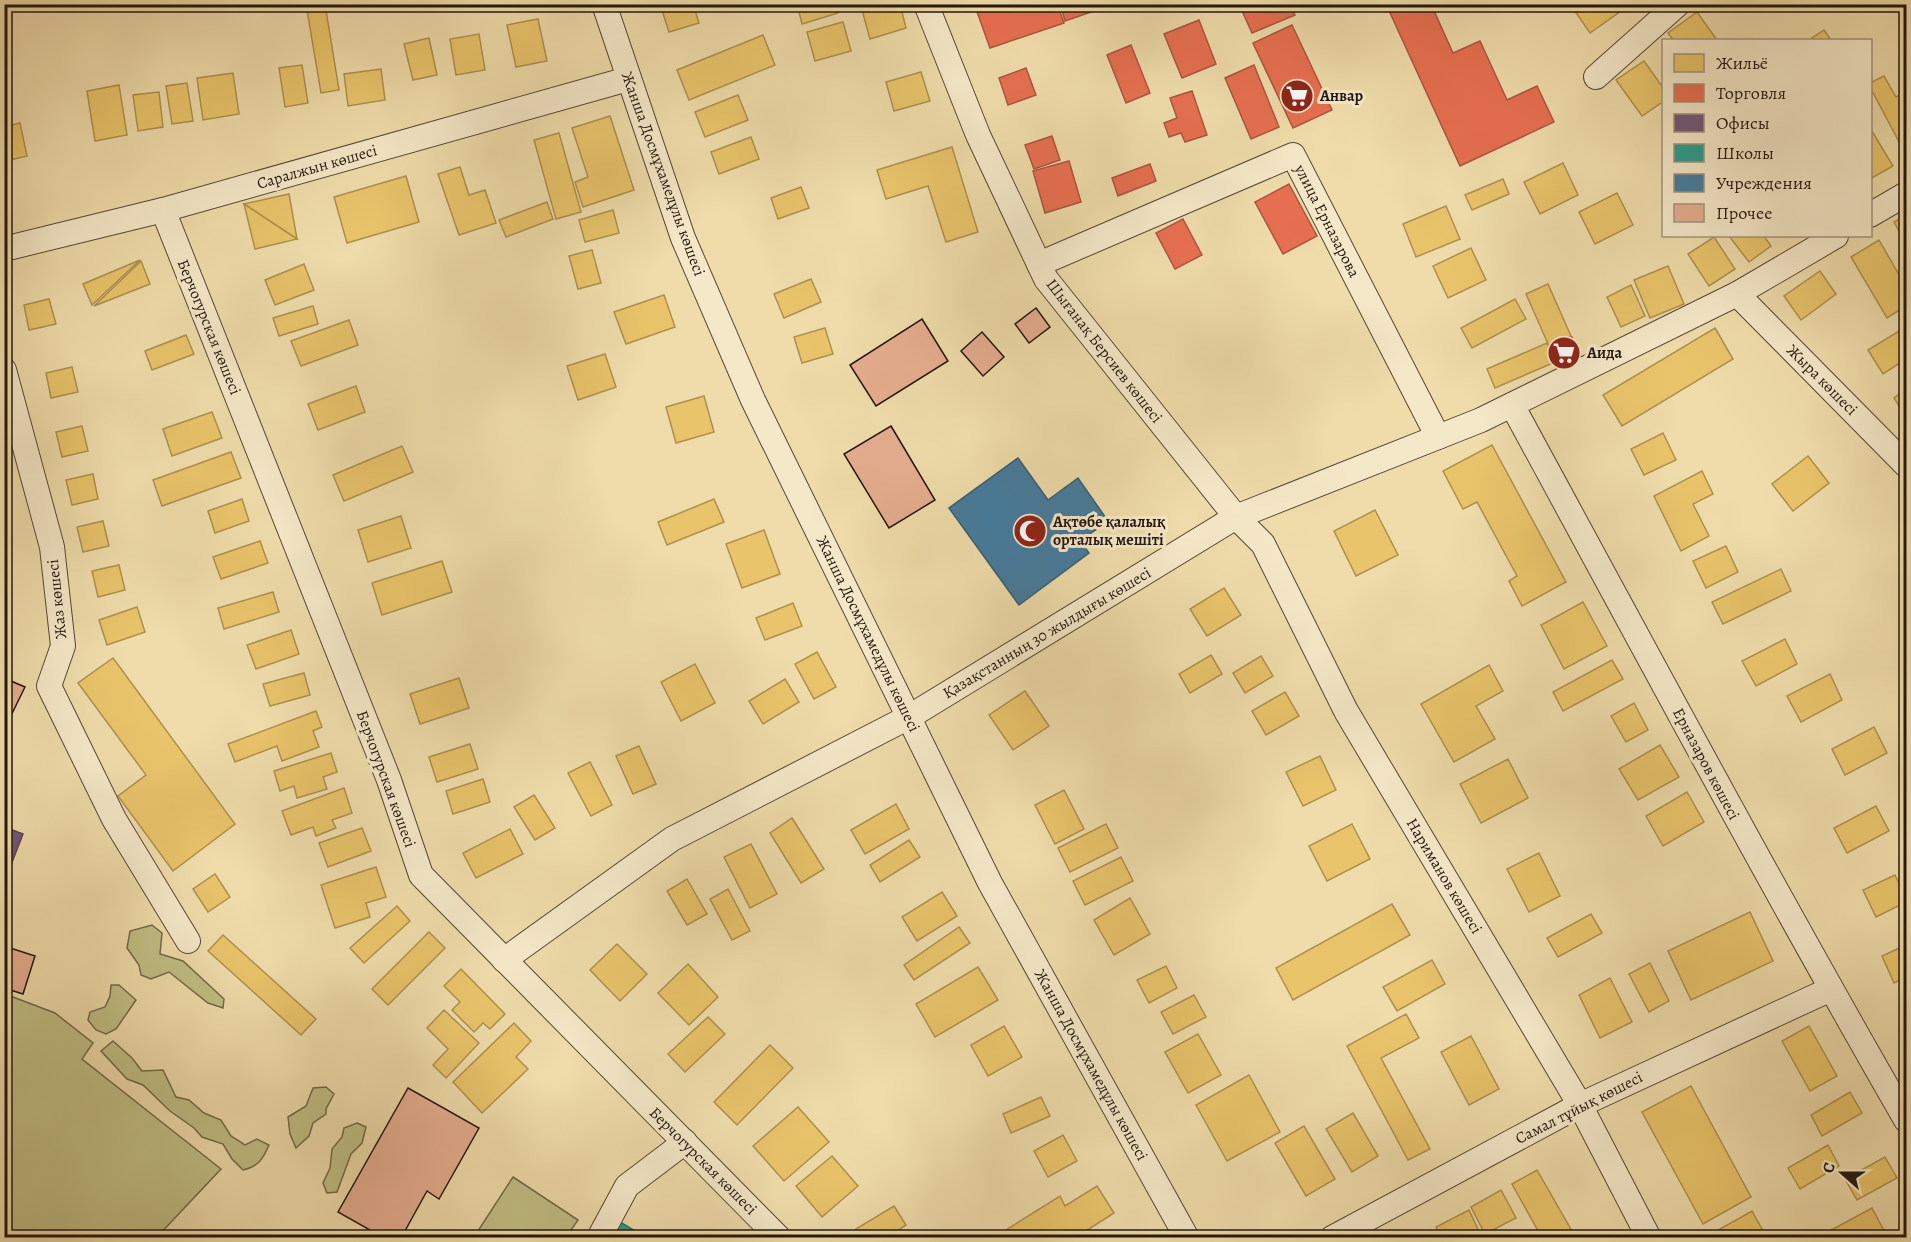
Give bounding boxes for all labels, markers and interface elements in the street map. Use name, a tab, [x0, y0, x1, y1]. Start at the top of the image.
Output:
legend	[1662, 39, 1872, 237]
text: Жильё	[1716, 51, 1768, 75]
street label: Жанша Досмұхамедұлы көшесі	[616, 69, 710, 279]
supermarket icon: Анвар	[1279, 78, 1315, 114]
text: Торговля	[1716, 81, 1786, 105]
place label: Анвар	[1319, 85, 1364, 107]
text: Офисы	[1716, 111, 1770, 135]
street label: Саралжын көшесі	[254, 139, 380, 195]
text: Школы	[1716, 141, 1774, 165]
street label: улица Ерназарова	[1289, 160, 1365, 282]
text: Учреждения	[1716, 171, 1812, 195]
text: Прочее	[1716, 201, 1772, 225]
street label: Берчогурская көшесі	[172, 256, 246, 398]
street label: Шығанақ Берсиев көшесі	[1041, 274, 1167, 428]
supermarket icon: Аида	[1546, 335, 1582, 371]
street label: Жыра көшесі	[1782, 340, 1862, 420]
place label: Аида	[1586, 342, 1622, 364]
place label: Ақтөбе қалалық орталық мешіті	[1052, 511, 1166, 551]
mosque icon: Ақтөбе қалалық орталық мешіті	[1012, 513, 1048, 549]
street label: Жанша Досмұхамедұлы көшесі	[811, 532, 925, 736]
street label: Жаз көшесі	[42, 558, 72, 640]
street label: Қазақстанның 30 жылдығы көшесі	[939, 562, 1155, 704]
street label: Ерназаров көшесі	[1667, 704, 1745, 824]
street label: Берчогурская көшесі	[351, 707, 421, 851]
street label: Нариманов көшесі	[1401, 814, 1487, 938]
street label: Жанша Досмұхамедұлы көшесі	[1029, 965, 1153, 1165]
street label: Самал тұйық көшесі	[1511, 1066, 1647, 1150]
street label: Берчогурская көшесі	[644, 1102, 762, 1220]
north arrow	[1812, 1143, 1872, 1203]
text: С	[1817, 1159, 1841, 1177]

